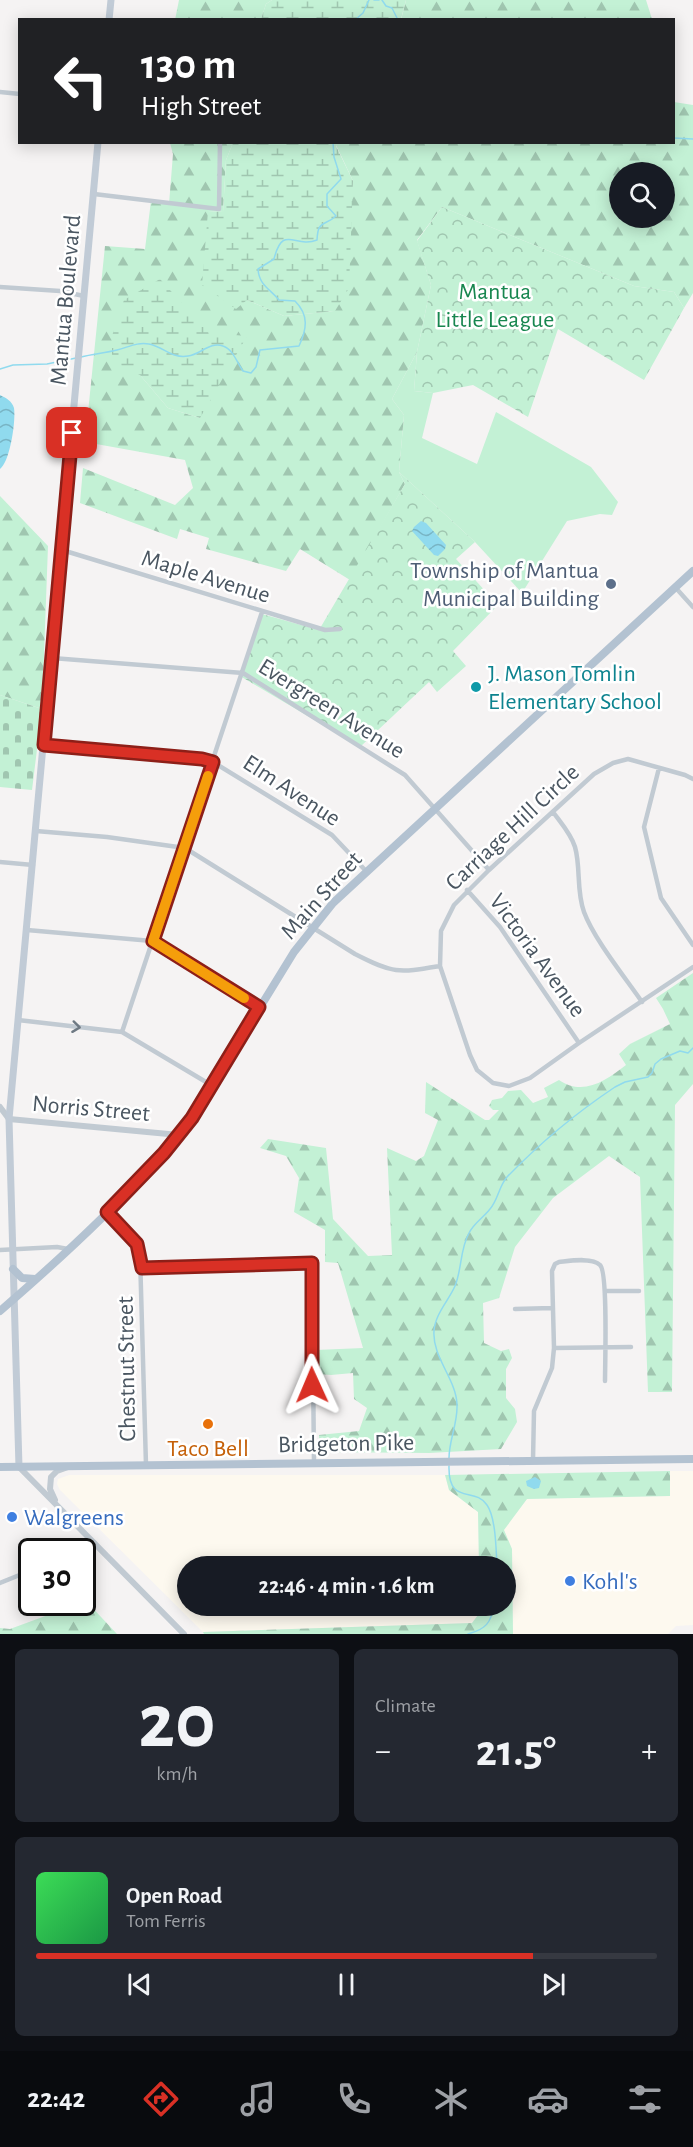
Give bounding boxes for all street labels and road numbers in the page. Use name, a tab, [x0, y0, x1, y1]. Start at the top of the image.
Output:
street label: Mantua Boulevard	[47, 214, 85, 386]
street label: Maple Avenue	[139, 546, 273, 608]
street label: Evergreen Avenue	[254, 654, 409, 763]
street label: Elm Avenue	[239, 751, 344, 831]
street label: Carriage Hill Circle	[441, 760, 584, 895]
street label: Main Street	[277, 847, 367, 944]
street label: Victoria Avenue	[485, 889, 590, 1022]
street label: Norris Street	[31, 1092, 151, 1126]
street label: Chestnut Street	[114, 1296, 140, 1442]
street label: Bridgeton Pike	[278, 1431, 414, 1457]

